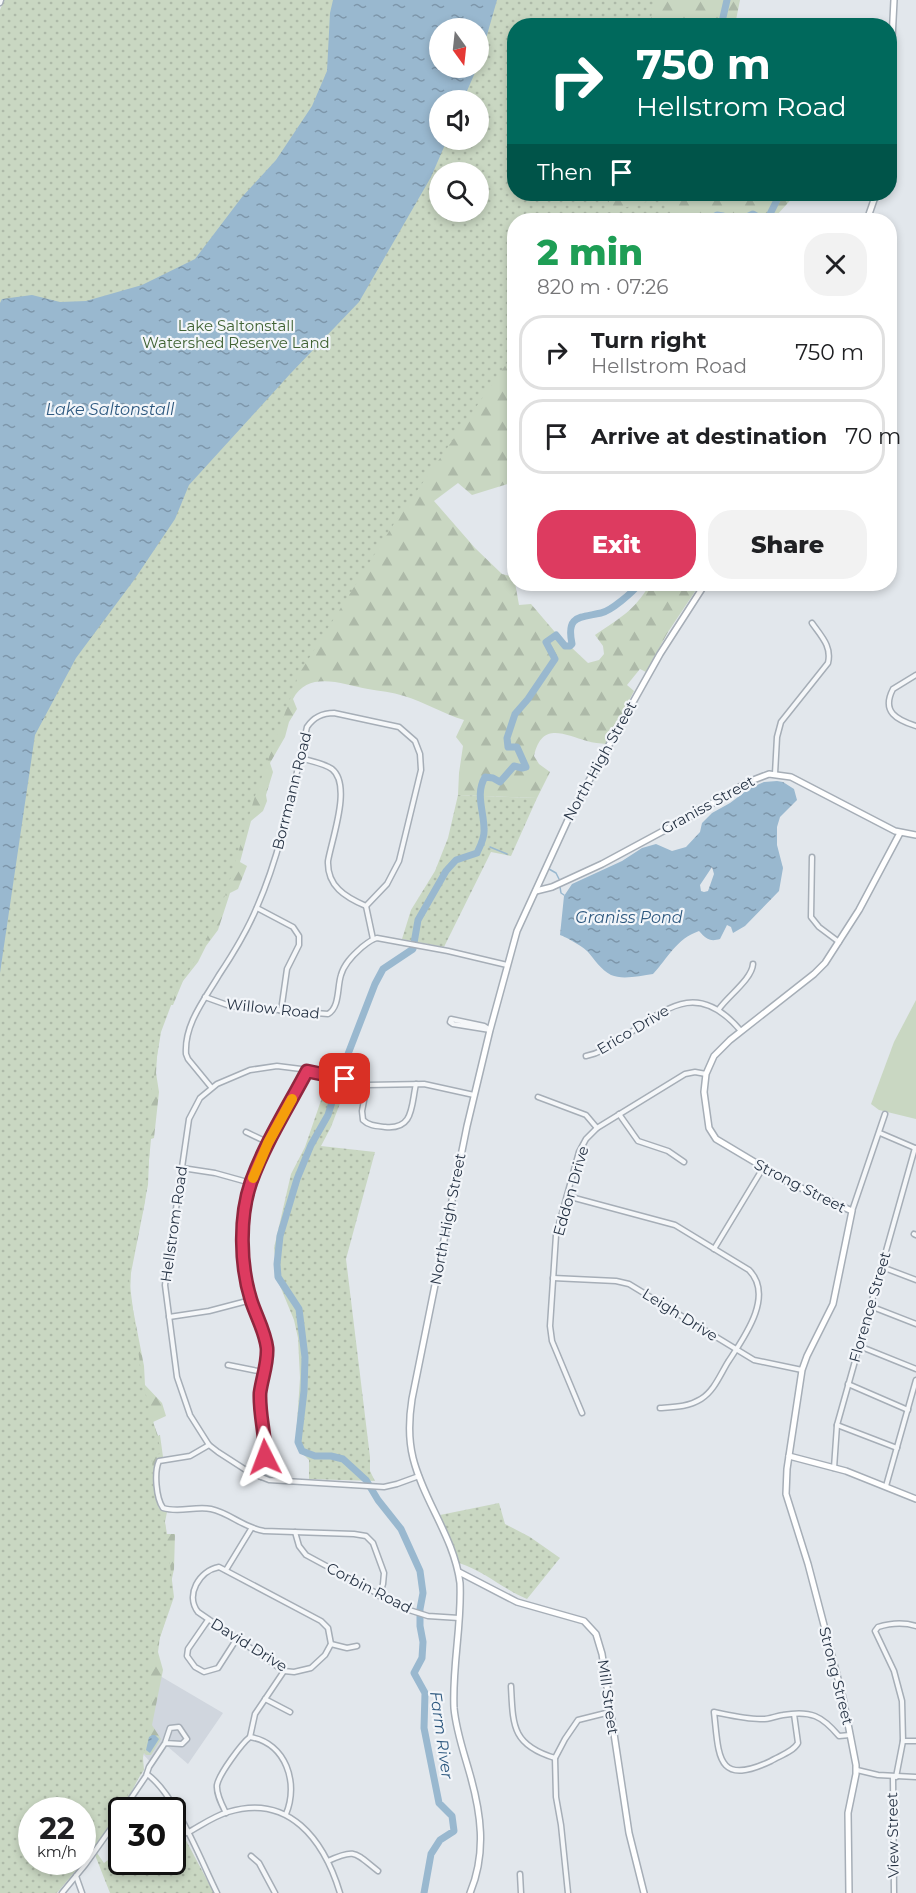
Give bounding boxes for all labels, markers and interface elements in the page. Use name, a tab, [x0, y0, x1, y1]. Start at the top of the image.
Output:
north arrow	[429, 18, 489, 78]
map controls	[429, 18, 489, 222]
text: 750 m	[636, 38, 771, 90]
icon: right	[537, 42, 615, 120]
button: sound	[429, 90, 489, 150]
text: Hellstrom Road	[636, 90, 847, 123]
icon: arrive	[605, 156, 638, 189]
text: Then	[537, 159, 593, 186]
button: search	[429, 162, 489, 222]
text: 2 min	[537, 230, 643, 274]
button: close	[804, 233, 867, 296]
text: 820 m · 07:26	[537, 275, 669, 299]
park label: Lake Saltonstall Watershed Reserve Land	[142, 316, 330, 352]
text: Turn right	[591, 327, 706, 354]
icon: right	[540, 336, 573, 369]
text: 750 m	[795, 339, 864, 366]
text: Hellstrom Road	[591, 354, 747, 378]
water label: Lake Saltonstall	[46, 400, 175, 419]
icon: arrive	[540, 420, 573, 453]
text: Arrive at destination	[591, 423, 827, 450]
text: 70 m	[845, 423, 901, 450]
button: Exit	[537, 510, 696, 579]
button: Share	[708, 510, 867, 579]
street label: North High Street	[559, 698, 640, 824]
street label: Borrmann Road	[268, 730, 315, 852]
street label: Graniss Street	[658, 771, 758, 838]
water label: Graniss Pond	[575, 908, 683, 927]
street label: Willow Road	[225, 994, 321, 1023]
street label: Erico Drive	[593, 1001, 672, 1059]
pin	[319, 1053, 370, 1104]
icon: arrive	[328, 1062, 361, 1095]
street label: Eddon Drive	[549, 1144, 592, 1238]
street label: North High Street	[425, 1151, 470, 1286]
street label: Strong Street	[751, 1154, 849, 1217]
street label: Hellstrom Road	[156, 1165, 191, 1283]
street label: Florence Street	[845, 1249, 894, 1365]
street label: Leigh Drive	[639, 1284, 722, 1345]
position arrow	[233, 1425, 297, 1489]
street label: Corbin Road	[323, 1558, 415, 1617]
street label: David Drive	[207, 1614, 291, 1676]
street label: Strong Street	[815, 1625, 858, 1727]
street label: Mill Street	[594, 1658, 623, 1736]
water label: Farm River	[426, 1690, 457, 1781]
street label: View Street	[882, 1792, 903, 1878]
speed limit sign: 30	[108, 1797, 186, 1875]
text: 22	[39, 1810, 75, 1847]
text: km/h	[37, 1842, 77, 1861]

